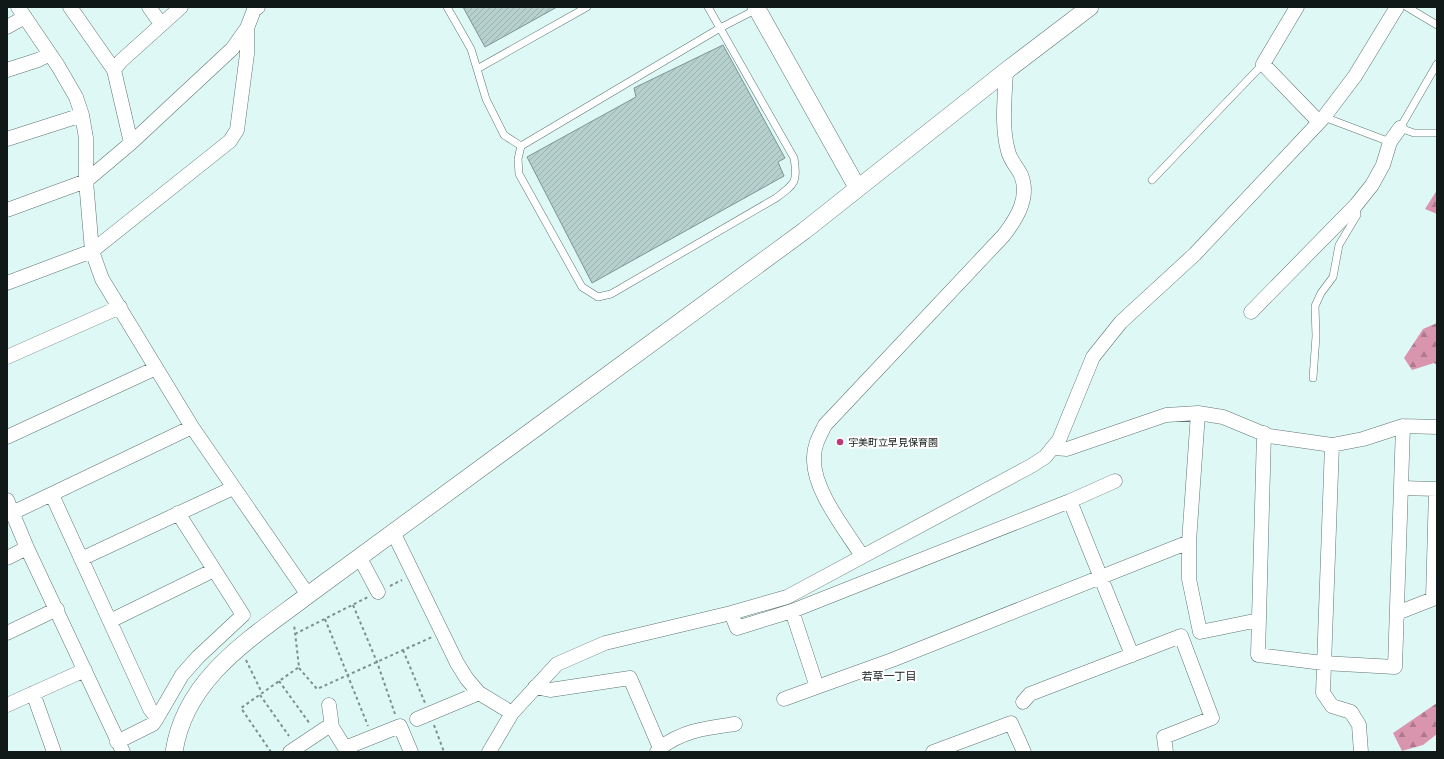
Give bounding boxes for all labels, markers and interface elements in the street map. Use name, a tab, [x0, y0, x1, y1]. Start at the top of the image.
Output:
place label: 宇美町立早見保育園	[848, 436, 938, 448]
marker: 宇美町立早見保育園	[835, 437, 845, 447]
district label: 若草一丁目	[862, 669, 917, 682]

